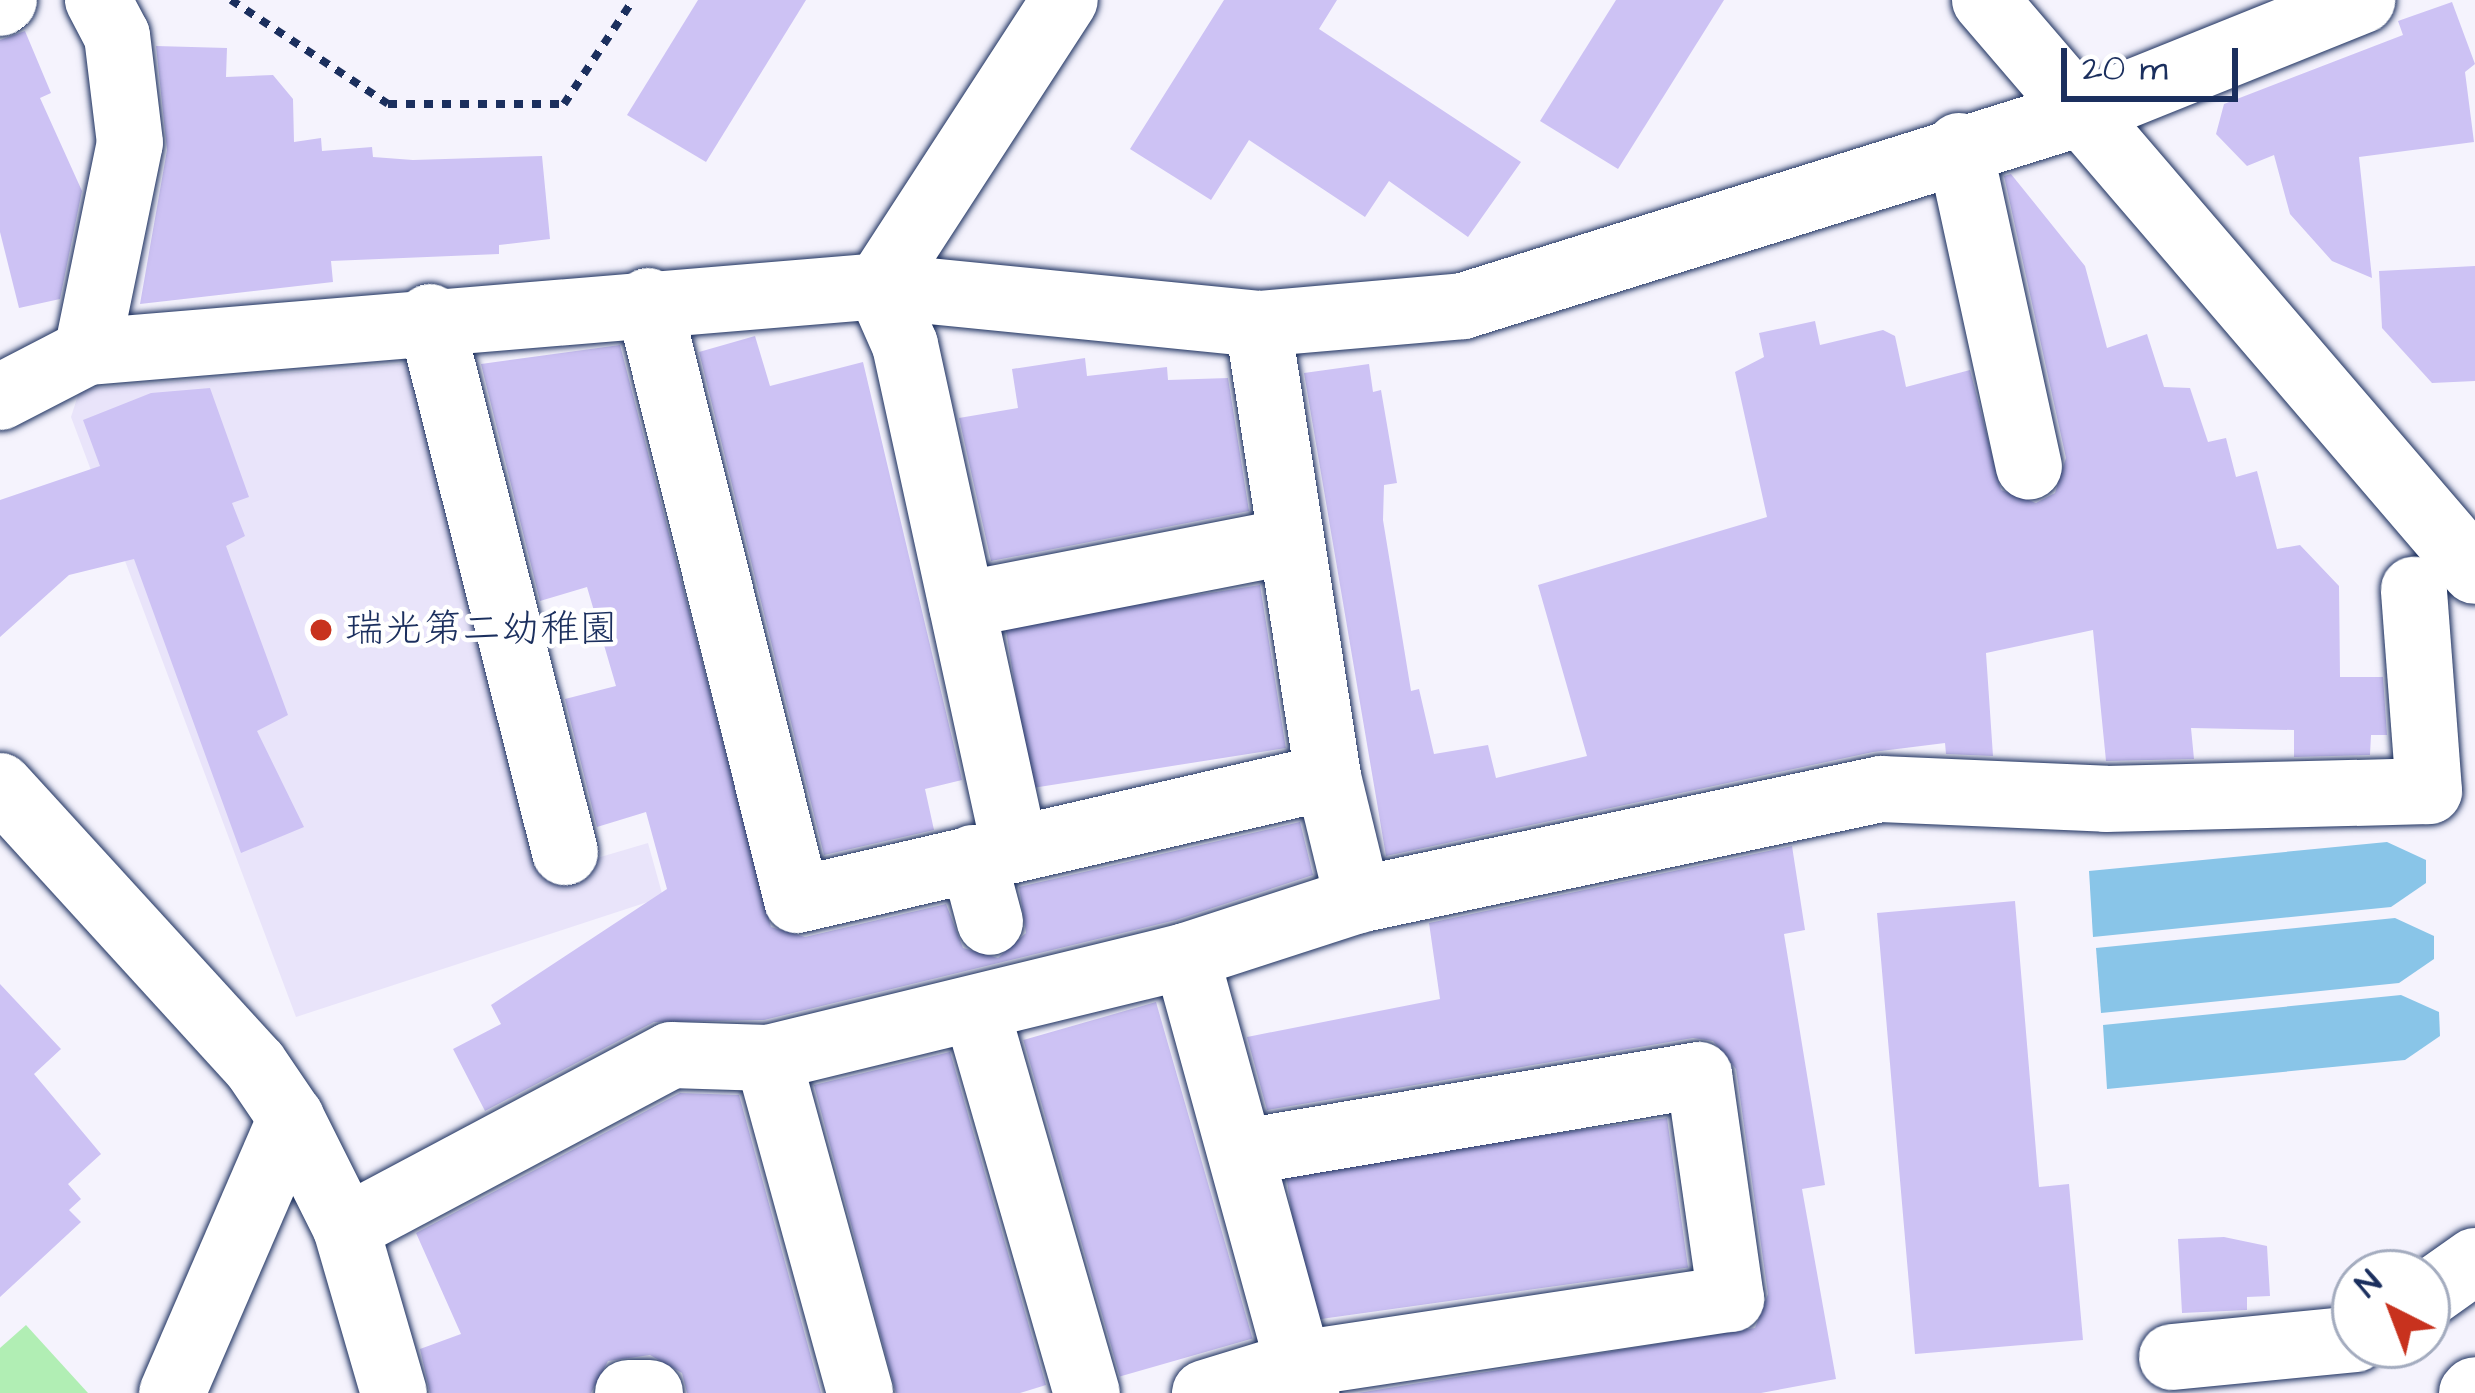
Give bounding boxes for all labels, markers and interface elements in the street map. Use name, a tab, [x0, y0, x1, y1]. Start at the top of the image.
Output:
scale bar	[2067, 24, 2244, 98]
text: 20 m	[2082, 43, 2168, 94]
place label: 瑞光第二幼稚園	[345, 607, 618, 653]
marker: 瑞光第二幼稚園	[308, 617, 334, 643]
north arrow	[2331, 1249, 2451, 1369]
text: N	[2346, 1260, 2392, 1309]

